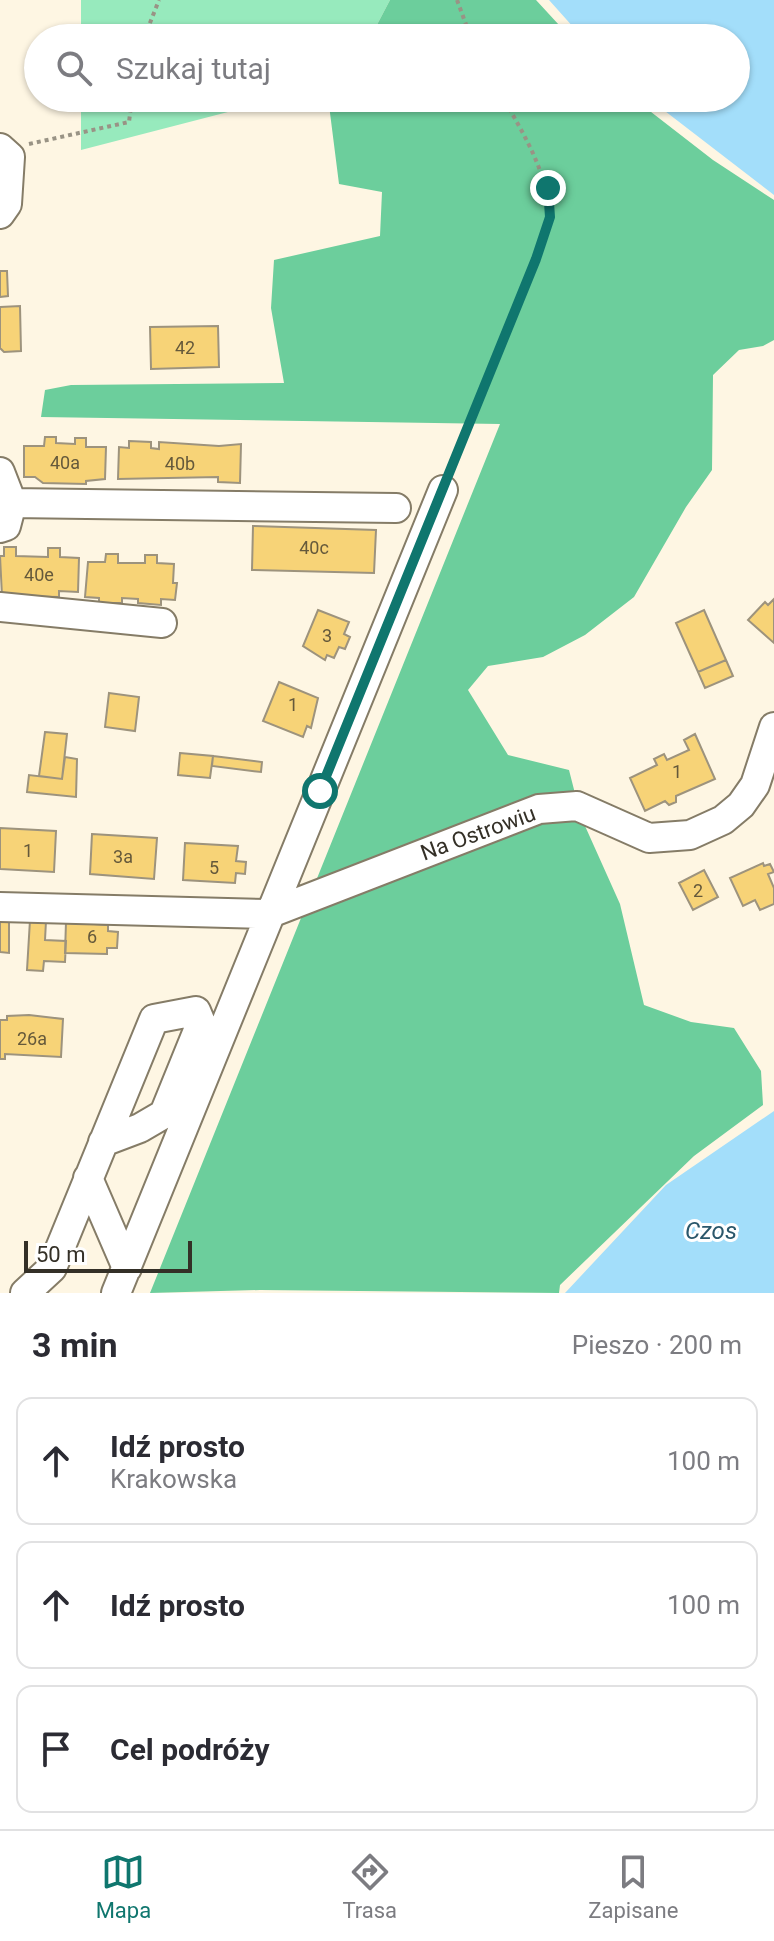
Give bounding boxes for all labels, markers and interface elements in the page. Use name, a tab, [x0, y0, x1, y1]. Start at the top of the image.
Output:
search box	[24, 24, 750, 112]
icon: search	[52, 46, 96, 90]
text: Szukaj tutaj	[116, 51, 271, 86]
route end	[530, 170, 566, 206]
house number: 42	[175, 337, 195, 358]
house number: 40a	[50, 452, 80, 473]
house number: 40b	[165, 453, 195, 474]
house number: 40c	[299, 537, 329, 558]
house number: 40e	[24, 564, 54, 585]
house number: 3	[322, 625, 332, 646]
house number: 1	[288, 694, 298, 715]
house number: 1	[672, 761, 682, 782]
route start	[302, 773, 338, 809]
street label: Na Ostrowiu	[417, 801, 539, 865]
house number: 1	[23, 840, 33, 861]
house number: 3a	[113, 846, 133, 867]
house number: 5	[209, 857, 219, 878]
house number: 2	[693, 880, 703, 901]
house number: 6	[87, 926, 97, 947]
house number: 26a	[17, 1028, 47, 1049]
water label: Czos	[685, 1217, 737, 1245]
scale bar	[24, 1237, 192, 1273]
text: 50 m	[36, 1242, 85, 1267]
text: 3 min	[32, 1325, 117, 1365]
text: Pieszo · 200 m	[572, 1330, 742, 1360]
text: Idź prosto	[110, 1429, 245, 1464]
icon: ahead	[34, 1439, 78, 1483]
text: 100 m	[667, 1446, 740, 1476]
text: Krakowska	[110, 1464, 237, 1494]
icon: ahead	[34, 1583, 78, 1627]
text: Idź prosto	[110, 1588, 245, 1623]
text: 100 m	[667, 1590, 740, 1620]
icon: arrive	[34, 1727, 78, 1771]
text: Cel podróży	[110, 1732, 270, 1767]
tab: Mapa	[96, 1850, 151, 1923]
tab: Trasa	[342, 1850, 397, 1923]
tab: Zapisane	[588, 1850, 678, 1923]

